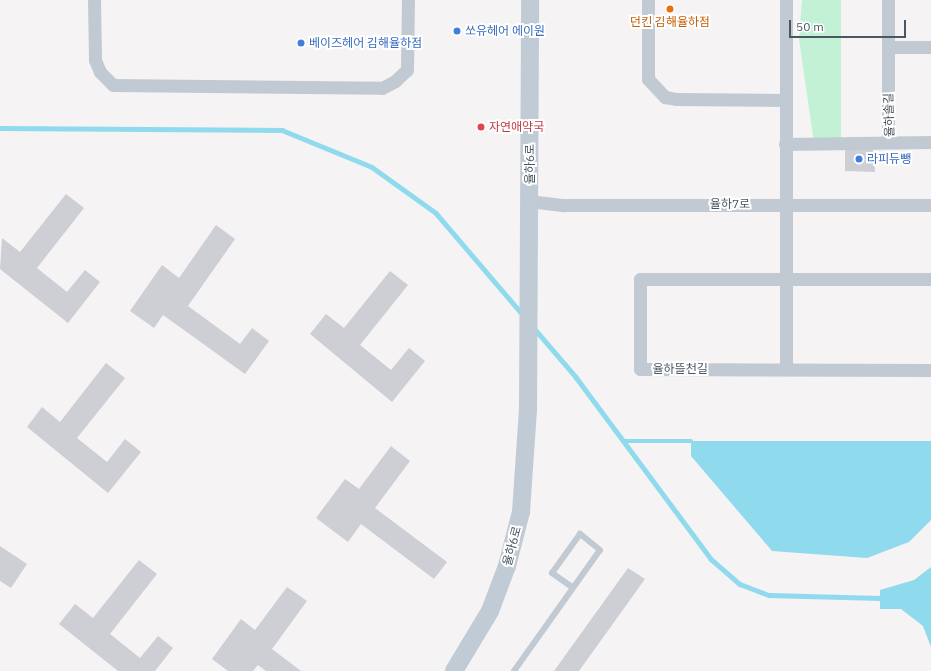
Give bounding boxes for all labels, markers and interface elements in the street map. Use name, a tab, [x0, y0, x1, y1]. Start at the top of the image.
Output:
marker: 던킨 김해율하점	[665, 4, 675, 14]
scale bar	[791, 12, 908, 38]
place label: 던킨 김해율하점	[630, 15, 710, 29]
text: 50 m	[796, 19, 824, 34]
place label: 쏘유헤어 에이원	[465, 24, 545, 38]
marker: 쏘유헤어 에이원	[452, 26, 462, 36]
place label: 베이즈헤어 김해율하점	[309, 36, 422, 50]
marker: 베이즈헤어 김해율하점	[296, 38, 306, 48]
street label: 율하솔길	[881, 93, 897, 137]
place label: 자연애약국	[489, 120, 544, 134]
marker: 자연애약국	[476, 122, 486, 132]
street label: 율하6로	[523, 144, 537, 184]
place label: 라피듀뺑	[867, 152, 911, 166]
marker: 라피듀뺑	[854, 154, 864, 164]
street label: 율하7로	[710, 197, 750, 211]
street label: 율하뜰천길	[652, 362, 708, 376]
street label: 율하6로	[500, 525, 524, 567]

